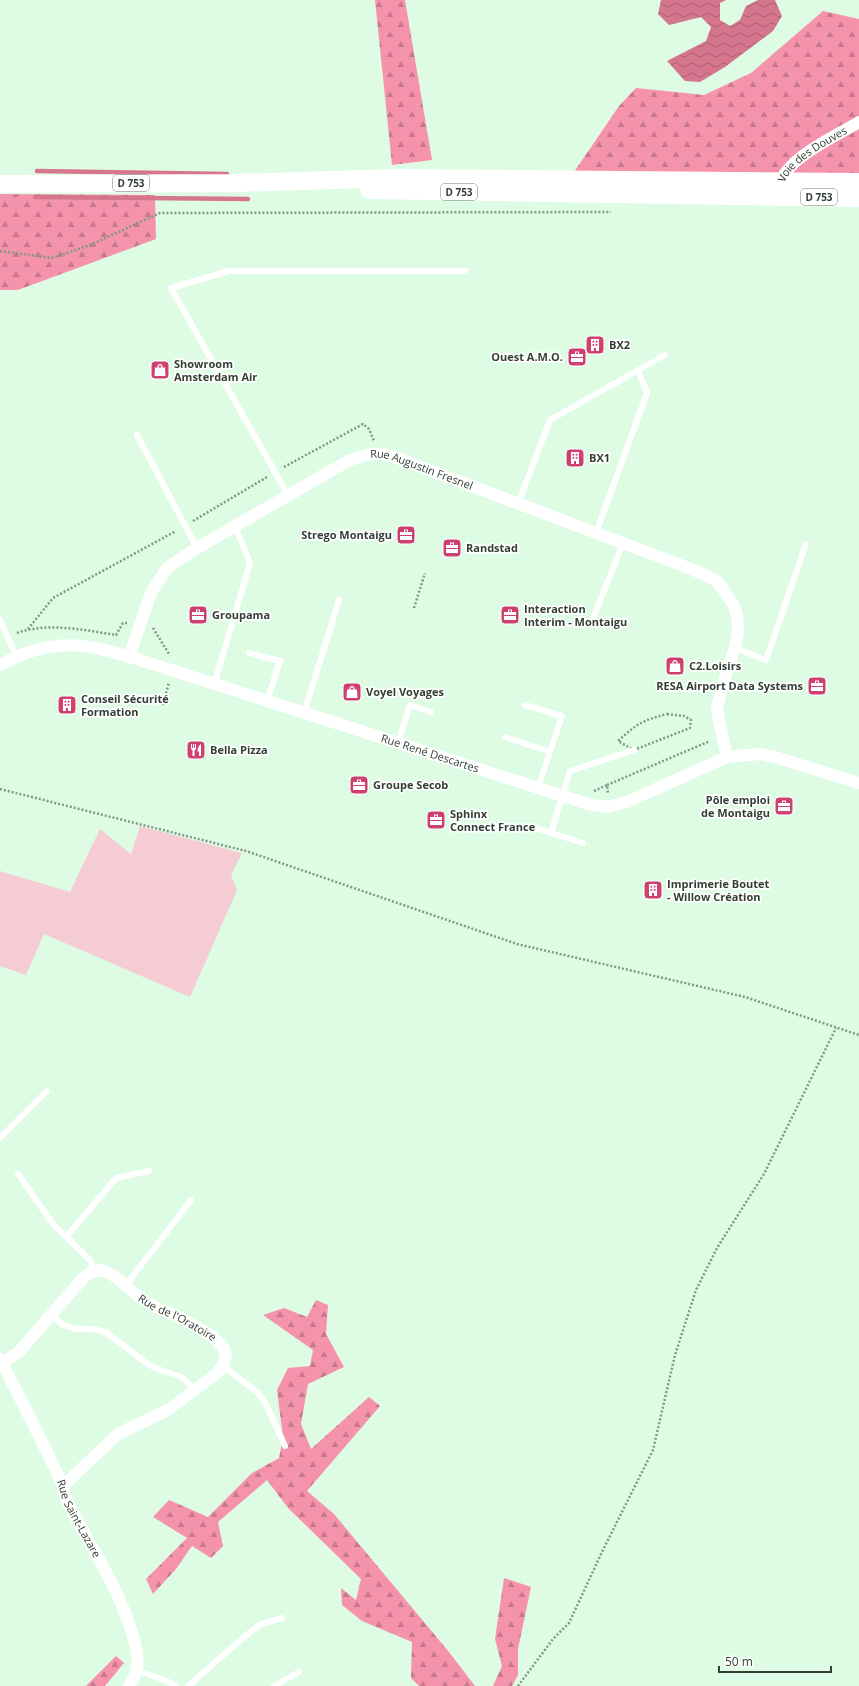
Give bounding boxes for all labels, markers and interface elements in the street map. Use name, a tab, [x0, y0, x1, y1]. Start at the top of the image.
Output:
street label: Voie des Douves	[773, 122, 849, 184]
road number: D 753	[113, 175, 149, 191]
road number: D 753	[441, 184, 477, 200]
road number: D 753	[801, 189, 837, 205]
building icon: BX2	[584, 334, 606, 356]
place label: BX2	[609, 337, 630, 352]
office icon: Ouest A.M.O.	[566, 346, 588, 368]
place label: Ouest A.M.O.	[491, 349, 563, 364]
place label: Showroom Amsterdam Air	[174, 356, 257, 384]
shop icon: Showroom Amsterdam Air	[149, 359, 171, 381]
street label: Rue Augustin Fresnel	[370, 446, 475, 493]
building icon: BX1	[564, 447, 586, 469]
place label: BX1	[589, 450, 610, 465]
office icon: Strego Montaigu	[395, 524, 417, 546]
place label: Strego Montaigu	[301, 527, 392, 542]
office icon: Randstad	[441, 537, 463, 559]
place label: Randstad	[466, 540, 518, 555]
place label: Interaction Interim - Montaigu	[524, 601, 627, 629]
office icon: Groupama	[187, 604, 209, 626]
office icon: Interaction Interim - Montaigu	[499, 604, 521, 626]
place label: Groupama	[212, 607, 270, 622]
shop icon: C2.Loisirs	[664, 655, 686, 677]
place label: C2.Loisirs	[689, 658, 742, 673]
office icon: RESA Airport Data Systems	[806, 675, 828, 697]
place label: RESA Airport Data Systems	[656, 678, 804, 693]
shop icon: Voyel Voyages	[341, 681, 363, 703]
place label: Voyel Voyages	[366, 684, 445, 699]
place label: Conseil Sécurité Formation	[81, 691, 169, 719]
building icon: Conseil Sécurité Formation	[56, 694, 78, 716]
street label: Rue René Descartes	[379, 730, 481, 776]
restaurant icon: Bella Pizza	[185, 739, 207, 761]
place label: Bella Pizza	[210, 742, 268, 757]
office icon: Groupe Secob	[348, 774, 370, 796]
place label: Groupe Secob	[373, 777, 448, 792]
place label: Pôle emploi de Montaigu	[701, 792, 770, 820]
office icon: Pôle emploi de Montaigu	[773, 795, 795, 817]
place label: Sphinx Connect France	[450, 806, 536, 834]
office icon: Sphinx Connect France	[425, 809, 447, 831]
place label: Imprimerie Boutet - Willow Création	[667, 876, 769, 904]
building icon: Imprimerie Boutet - Willow Création	[642, 879, 664, 901]
street label: Rue de l'Oratoire	[136, 1290, 221, 1344]
street label: Rue Saint-Lazare	[54, 1477, 105, 1560]
scale bar	[719, 1648, 831, 1674]
text: 50 m	[725, 1653, 753, 1670]

